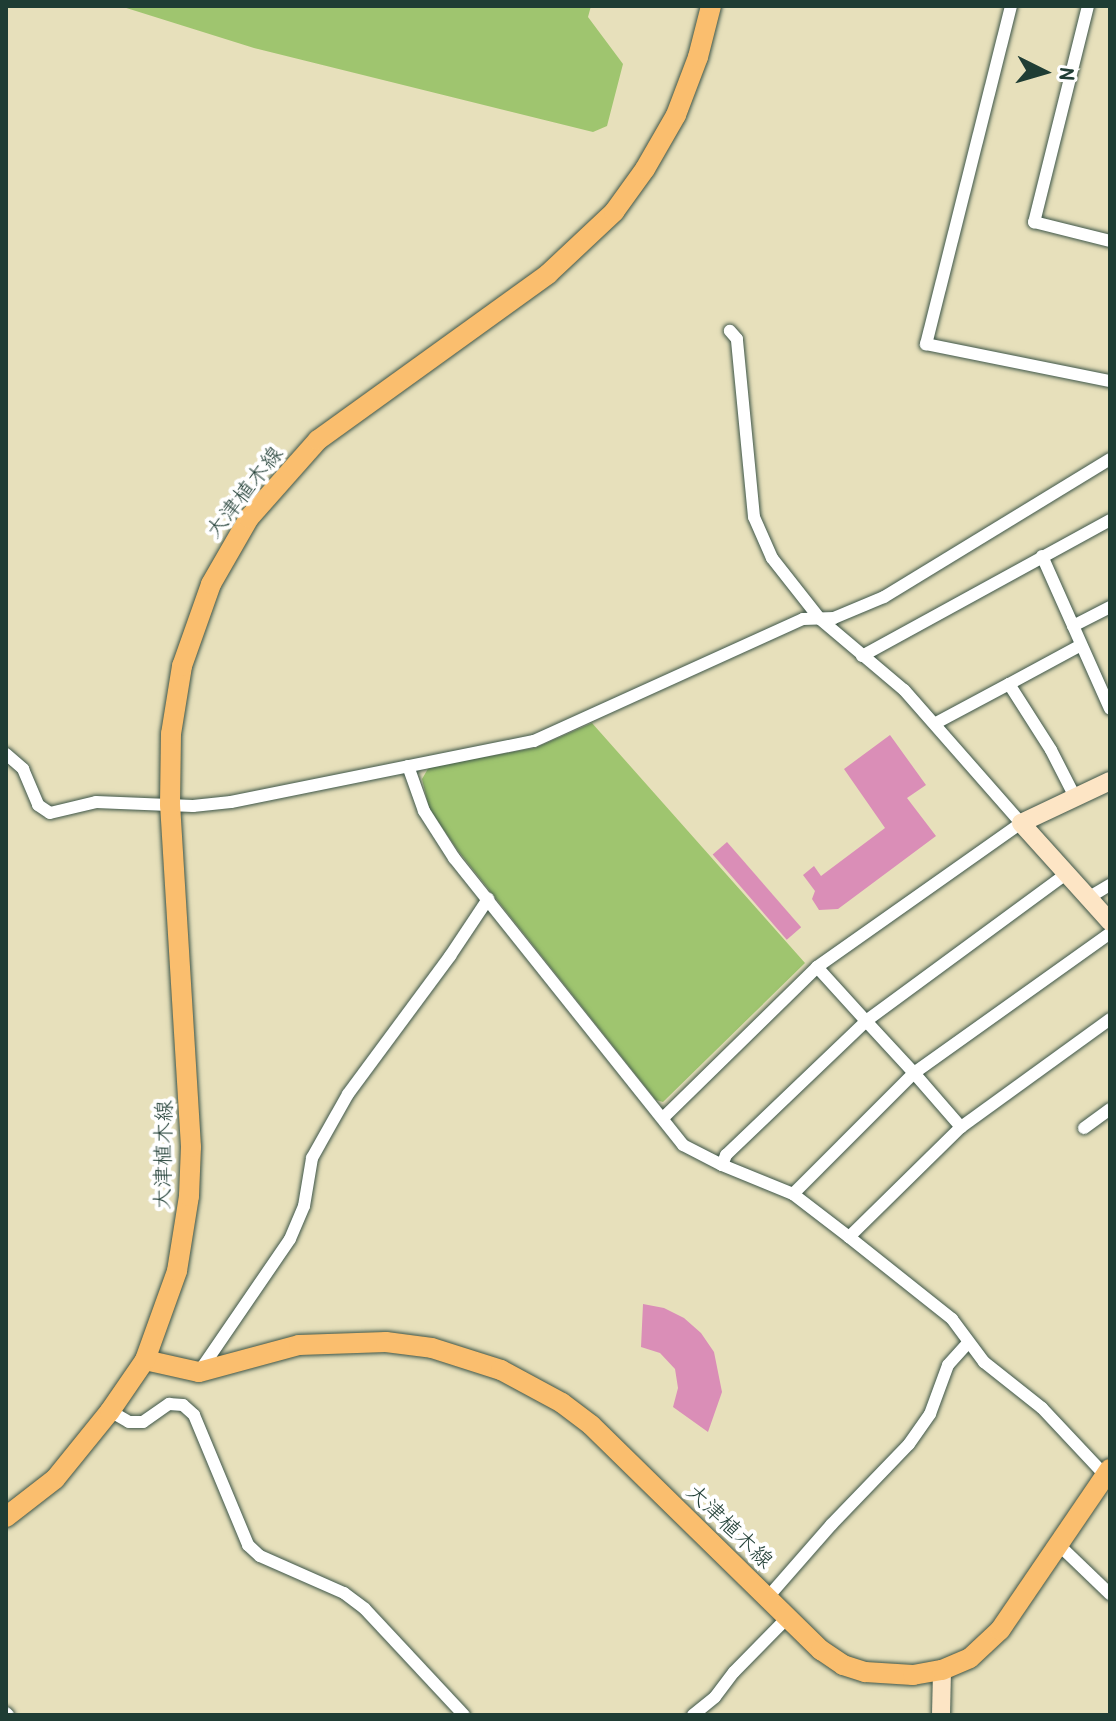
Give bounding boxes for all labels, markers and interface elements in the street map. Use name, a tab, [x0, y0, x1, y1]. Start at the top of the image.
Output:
north arrow	[1004, 32, 1084, 112]
text: N	[1052, 67, 1083, 81]
street label: 大津植木線	[200, 441, 288, 543]
street label: 大津植木線	[149, 1100, 177, 1210]
street label: 大津植木線	[681, 1478, 779, 1574]

